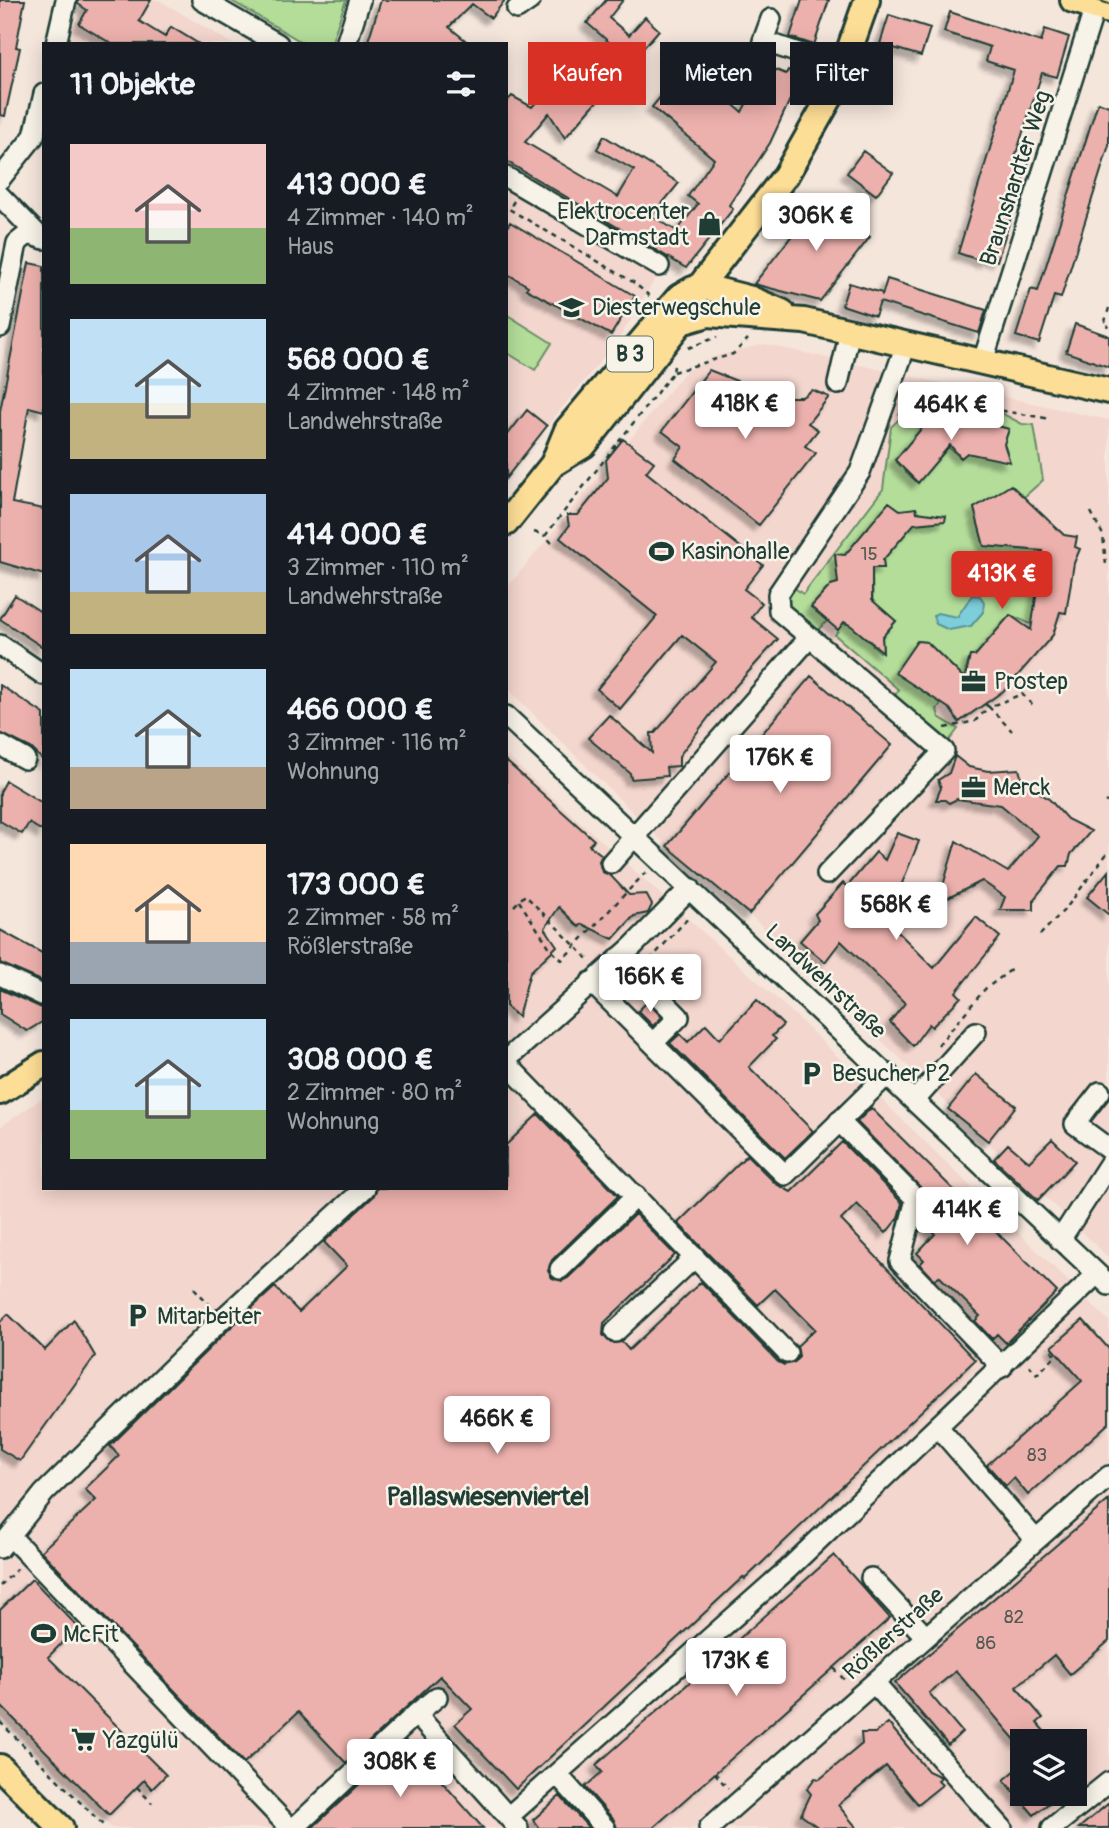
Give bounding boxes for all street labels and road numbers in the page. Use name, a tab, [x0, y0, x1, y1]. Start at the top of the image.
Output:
street label: Braunshardter Weg	[973, 87, 1058, 270]
road number: B 3	[607, 336, 653, 372]
street label: Landwehrstraße	[759, 918, 893, 1045]
street label: Rößlerstraße	[837, 1580, 950, 1686]

